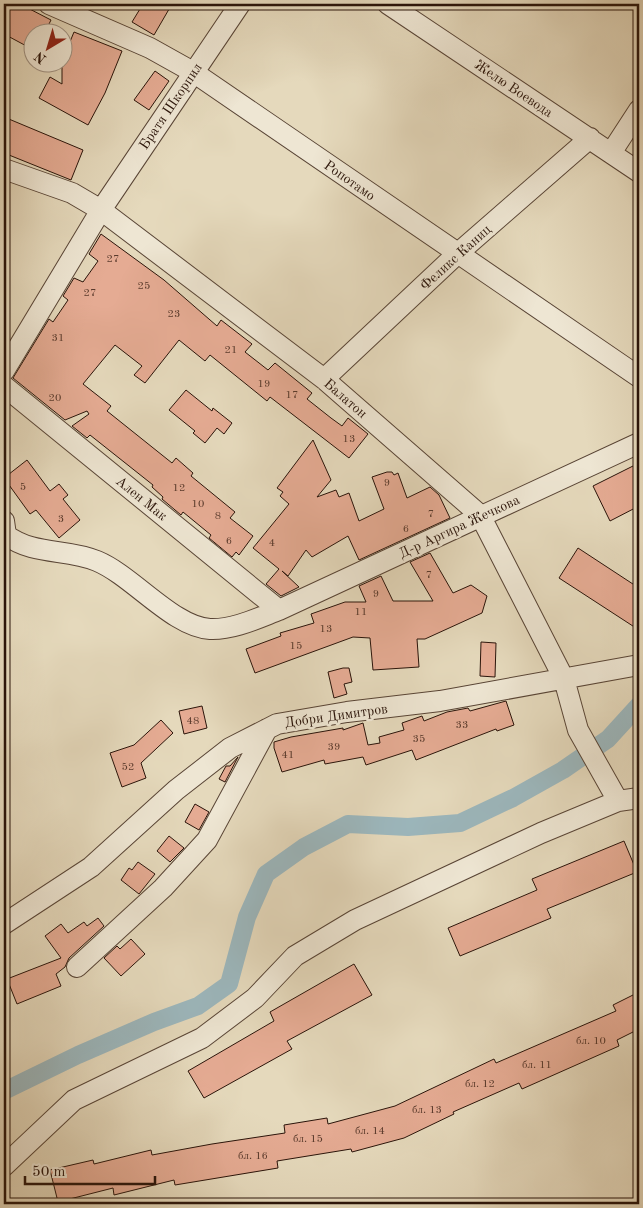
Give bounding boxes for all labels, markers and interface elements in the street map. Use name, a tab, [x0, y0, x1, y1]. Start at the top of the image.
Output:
north arrow	[22, 22, 72, 72]
text: N	[32, 48, 49, 66]
street label: Желю Воевода	[472, 58, 555, 120]
street label: Братя Шкорпил	[137, 61, 205, 152]
street label: Ропотамо	[321, 158, 378, 203]
street label: Феликс Каниц	[418, 222, 494, 293]
house number: 27	[107, 254, 119, 265]
house number: 25	[138, 281, 150, 292]
house number: 27	[84, 288, 96, 299]
house number: 23	[168, 309, 180, 320]
house number: 31	[52, 333, 64, 344]
house number: 21	[225, 345, 237, 356]
street label: Балатон	[321, 376, 370, 421]
house number: 19	[258, 379, 270, 390]
house number: 17	[286, 390, 298, 401]
house number: 20	[49, 393, 61, 404]
house number: 13	[343, 434, 355, 445]
street label: Ален Мак	[113, 474, 170, 524]
house number: 9	[384, 478, 390, 489]
house number: 5	[20, 482, 26, 493]
house number: 12	[173, 483, 185, 494]
street label: Д-р Аргира Жечкова	[397, 493, 522, 561]
house number: 10	[192, 499, 204, 510]
house number: 7	[428, 509, 434, 520]
house number: 8	[215, 511, 221, 522]
house number: 3	[58, 514, 64, 525]
house number: 6	[403, 524, 409, 535]
house number: 6	[226, 536, 232, 547]
house number: 4	[269, 538, 275, 549]
house number: 7	[426, 570, 432, 581]
house number: 9	[373, 589, 379, 600]
house number: 11	[355, 607, 367, 618]
house number: 13	[320, 624, 332, 635]
house number: 15	[290, 641, 302, 652]
street label: Добри Димитров	[284, 702, 389, 730]
house number: 48	[187, 716, 199, 727]
house number: 33	[456, 720, 468, 731]
house number: 35	[413, 734, 425, 745]
house number: 39	[328, 742, 340, 753]
house number: 41	[282, 750, 294, 761]
house number: 52	[122, 762, 134, 773]
house number: бл. 10	[576, 1036, 606, 1047]
house number: бл. 11	[522, 1060, 552, 1071]
house number: бл. 12	[465, 1079, 495, 1090]
house number: бл. 13	[412, 1105, 442, 1116]
house number: бл. 14	[355, 1126, 385, 1137]
house number: бл. 15	[293, 1134, 323, 1145]
house number: бл. 16	[238, 1151, 268, 1162]
scale bar	[25, 1153, 155, 1185]
text: 50 m	[32, 1165, 66, 1180]

